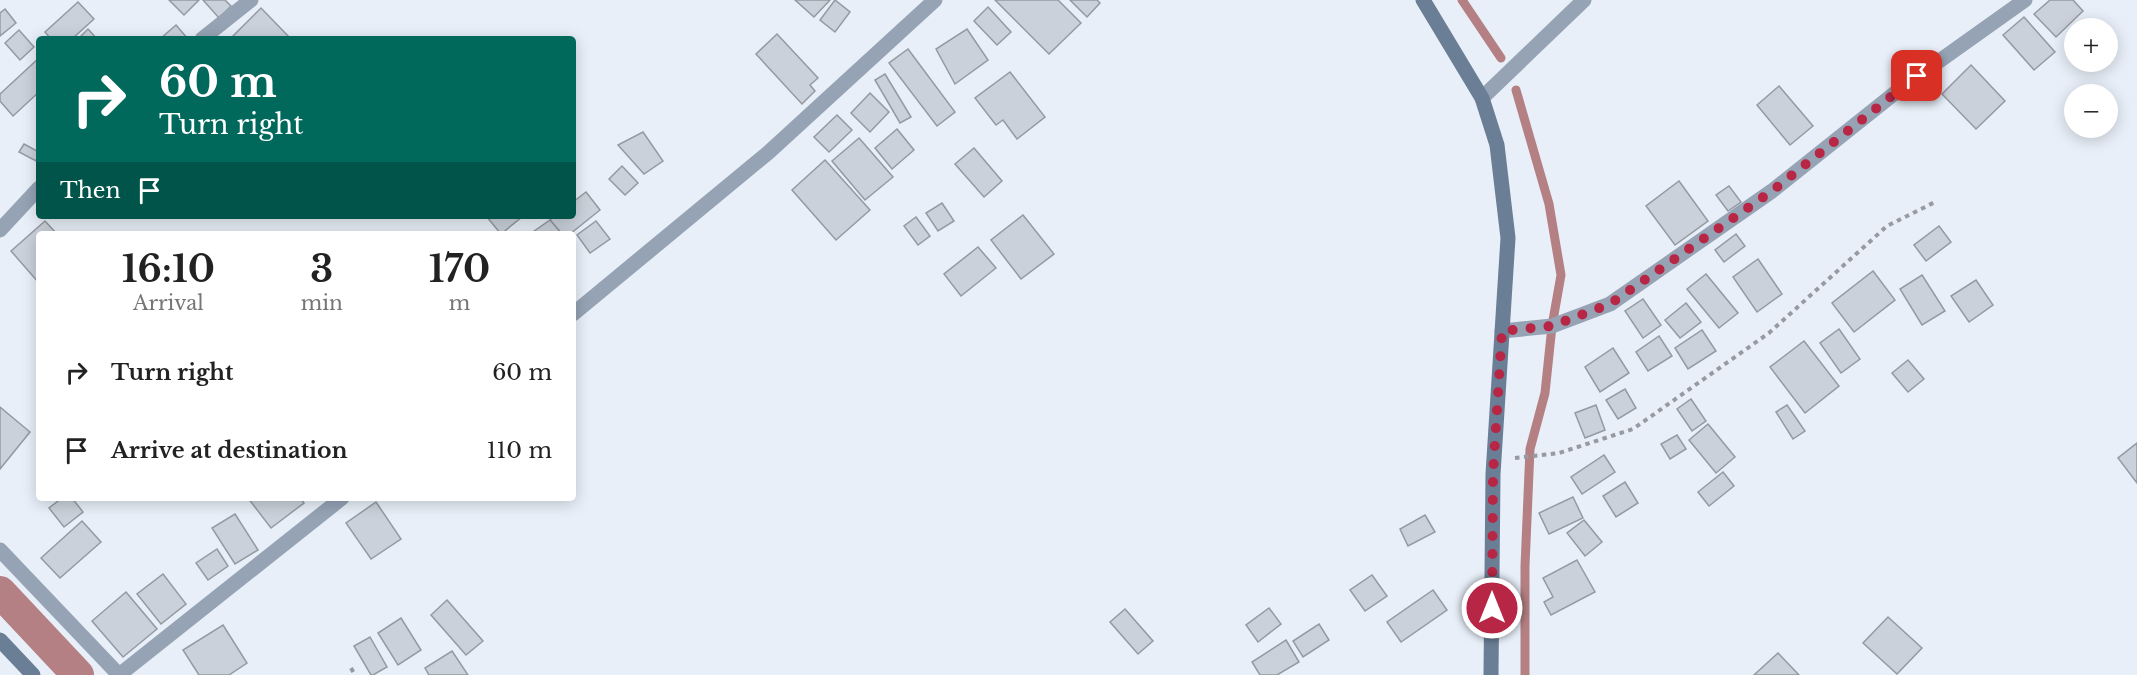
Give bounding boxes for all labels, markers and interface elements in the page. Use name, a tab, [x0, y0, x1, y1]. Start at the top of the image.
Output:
map controls	[2064, 18, 2118, 138]
button: +	[2064, 18, 2118, 72]
pin	[1891, 50, 1942, 101]
text: 60 m	[159, 56, 277, 108]
icon: arrive	[1900, 59, 1933, 92]
icon: right	[60, 60, 138, 138]
button: −	[2064, 84, 2118, 138]
text: Turn right	[159, 108, 303, 141]
icon: arrive	[133, 174, 166, 207]
text: Then	[60, 177, 121, 204]
text: 16:10	[122, 247, 215, 292]
text: 3	[310, 247, 333, 292]
text: 170	[429, 247, 490, 292]
text: Arrival	[133, 291, 204, 315]
text: min	[301, 291, 343, 315]
text: m	[449, 291, 470, 315]
icon: right	[60, 356, 93, 389]
text: Turn right	[111, 359, 233, 386]
text: 60 m	[492, 359, 552, 386]
icon: arrive	[60, 434, 93, 467]
text: Arrive at destination	[111, 437, 348, 464]
text: 110 m	[487, 437, 552, 464]
position arrow	[1460, 576, 1524, 640]

